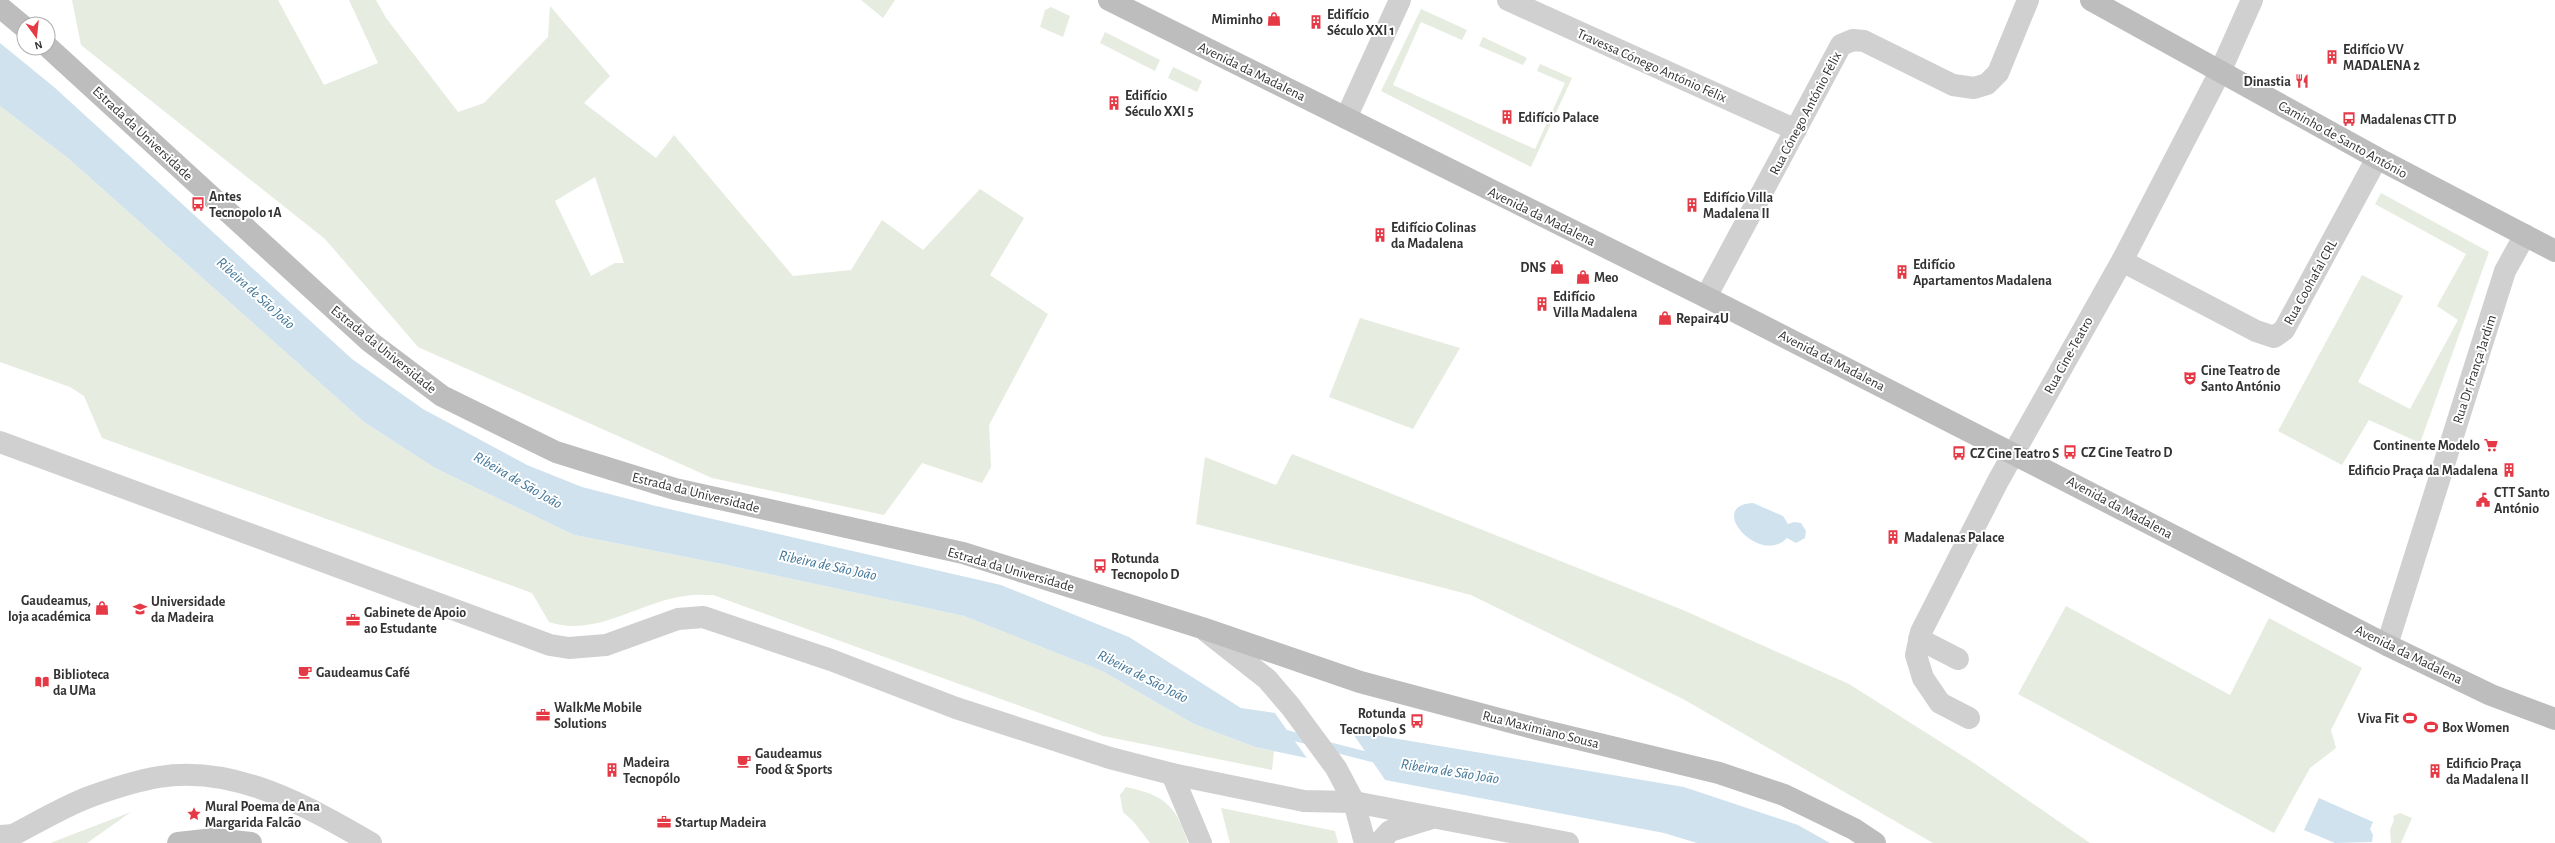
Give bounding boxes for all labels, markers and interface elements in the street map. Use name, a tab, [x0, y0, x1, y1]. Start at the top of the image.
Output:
place label: Edifício Século XXI 1	[1327, 8, 1395, 38]
shop icon: Miminho	[1266, 11, 1282, 27]
place label: Miminho	[1211, 13, 1263, 27]
building icon: Edifício Século XXI 1	[1308, 14, 1324, 30]
north arrow	[16, 16, 56, 56]
street label: Travessa Cónego António Félix	[1575, 27, 1729, 105]
text: N	[33, 39, 44, 51]
street label: Avenida da Madalena	[1196, 40, 1308, 104]
place label: Edifício VV MADALENA 2	[2343, 43, 2420, 73]
street label: Rua Cónego António Félix	[1767, 49, 1844, 178]
building icon: Edifício VV MADALENA 2	[2324, 49, 2340, 65]
restaurant icon: Dinastia	[2294, 73, 2310, 89]
place label: Dinastia	[2244, 75, 2291, 89]
street label: Estrada da Universidade	[90, 84, 195, 184]
place label: Edifício Século XXI 5	[1125, 89, 1194, 119]
building icon: Edifício Século XXI 5	[1106, 95, 1122, 111]
street label: Caminho de Santo António	[2276, 99, 2409, 181]
building icon: Edifício Palace	[1499, 109, 1515, 125]
place label: Edifício Palace	[1518, 111, 1599, 125]
bus stop icon: Madalenas CTT D	[2341, 111, 2357, 127]
place label: Madalenas CTT D	[2360, 113, 2456, 127]
street label: Avenida da Madalena	[1486, 185, 1598, 249]
place label: Antes Tecnopolo 1A	[209, 190, 282, 220]
place label: Edifício Villa Madalena II	[1703, 191, 1773, 221]
bus stop icon: Antes Tecnopolo 1A	[190, 196, 206, 212]
building icon: Edifício Villa Madalena II	[1684, 197, 1700, 213]
place label: Edifício Colinas da Madalena	[1391, 221, 1476, 251]
building icon: Edifício Colinas da Madalena	[1372, 227, 1388, 243]
street label: Rua Coohafal CRL	[2282, 237, 2340, 327]
water label: Ribeira de São João	[214, 255, 298, 332]
place label: Edifício Apartamentos Madalena	[1913, 258, 2052, 288]
shop icon: DNS	[1549, 259, 1565, 275]
place label: DNS	[1520, 261, 1546, 275]
building icon: Edifício Apartamentos Madalena	[1894, 264, 1910, 280]
shop icon: Meo	[1575, 269, 1591, 285]
place label: Meo	[1594, 271, 1619, 285]
place label: Edifício Villa Madalena	[1553, 290, 1638, 320]
building icon: Edifício Villa Madalena	[1534, 296, 1550, 312]
street label: Estrada da Universidade	[328, 303, 439, 396]
shop icon: Repair4U	[1657, 310, 1673, 326]
place label: Repair4U	[1676, 312, 1729, 326]
street label: Rua Dr França Jardim	[2451, 313, 2499, 425]
street label: Rua Cine-Teatro	[2042, 314, 2096, 396]
street label: Avenida da Madalena	[1776, 328, 1887, 394]
place label: Cine Teatro de Santo António	[2201, 364, 2281, 394]
theatre icon: Cine Teatro de Santo António	[2182, 370, 2198, 386]
supermarket icon: Continente Modelo	[2483, 437, 2499, 453]
place label: Continente Modelo	[2373, 439, 2480, 453]
bus stop icon: CZ Cine Teatro D	[2062, 444, 2078, 460]
bus stop icon: CZ Cine Teatro S	[1951, 445, 1967, 461]
place label: CZ Cine Teatro D	[2081, 446, 2172, 460]
place label: CZ Cine Teatro S	[1970, 447, 2059, 461]
water label: Ribeira de São João	[471, 449, 565, 512]
building icon: Edificio Praça da Madalena	[2501, 462, 2517, 478]
place label: Edificio Praça da Madalena	[2348, 464, 2498, 478]
street label: Estrada da Universidade	[630, 470, 761, 516]
street label: Avenida da Madalena	[2064, 474, 2175, 542]
place label: CTT Santo António	[2494, 486, 2550, 516]
public building icon: CTT Santo António	[2475, 492, 2491, 508]
building icon: Madalenas Palace	[1885, 529, 1901, 545]
place label: Madalenas Palace	[1904, 531, 2005, 545]
street label: Estrada da Universidade	[946, 545, 1076, 595]
water label: Ribeira de São João	[778, 548, 878, 583]
place label: Rotunda Tecnopolo D	[1111, 552, 1179, 582]
bus stop icon: Rotunda Tecnopolo D	[1092, 558, 1108, 574]
place label: Gaudeamus, loja académica	[8, 594, 91, 624]
place label: Universidade da Madeira	[151, 595, 226, 625]
shop icon: Gaudeamus, loja académica	[94, 600, 110, 616]
school or university icon: Universidade da Madeira	[132, 601, 148, 617]
place label: Gabinete de Apoio ao Estudante	[364, 606, 466, 636]
office icon: Gabinete de Apoio ao Estudante	[345, 612, 361, 628]
street label: Avenida da Madalena	[2353, 623, 2465, 687]
water label: Ribeira de São João	[1095, 647, 1190, 706]
cafe icon: Gaudeamus Café	[297, 664, 313, 680]
place label: Gaudeamus Café	[316, 666, 410, 680]
place label: Biblioteca da UMa	[53, 668, 110, 698]
library icon: Biblioteca da UMa	[34, 674, 50, 690]
place label: WalkMe Mobile Solutions	[554, 701, 642, 731]
office icon: WalkMe Mobile Solutions	[535, 707, 551, 723]
place label: Rotunda Tecnopolo S	[1340, 707, 1406, 737]
street label: Rua Maximiano Sousa	[1481, 709, 1601, 751]
sports icon: Viva Fit	[2402, 710, 2418, 726]
place label: Viva Fit	[2357, 712, 2399, 726]
bus stop icon: Rotunda Tecnopolo S	[1409, 713, 1425, 729]
sports icon: Box Women	[2423, 719, 2439, 735]
place label: Box Women	[2442, 721, 2509, 735]
place label: Gaudeamus Food & Sports	[755, 747, 833, 777]
cafe icon: Gaudeamus Food & Sports	[736, 753, 752, 769]
place label: Madeira Tecnopólo	[623, 756, 680, 786]
water label: Ribeira de São João	[1400, 756, 1500, 787]
place label: Edificio Praça da Madalena II	[2446, 757, 2529, 787]
building icon: Madeira Tecnopólo	[604, 762, 620, 778]
building icon: Edificio Praça da Madalena II	[2427, 763, 2443, 779]
place label: Mural Poema de Ana Margarida Falcão	[205, 800, 320, 830]
place icon: Mural Poema de Ana Margarida Falcão	[186, 806, 202, 822]
office icon: Startup Madeira	[656, 814, 672, 830]
place label: Startup Madeira	[675, 816, 767, 830]

